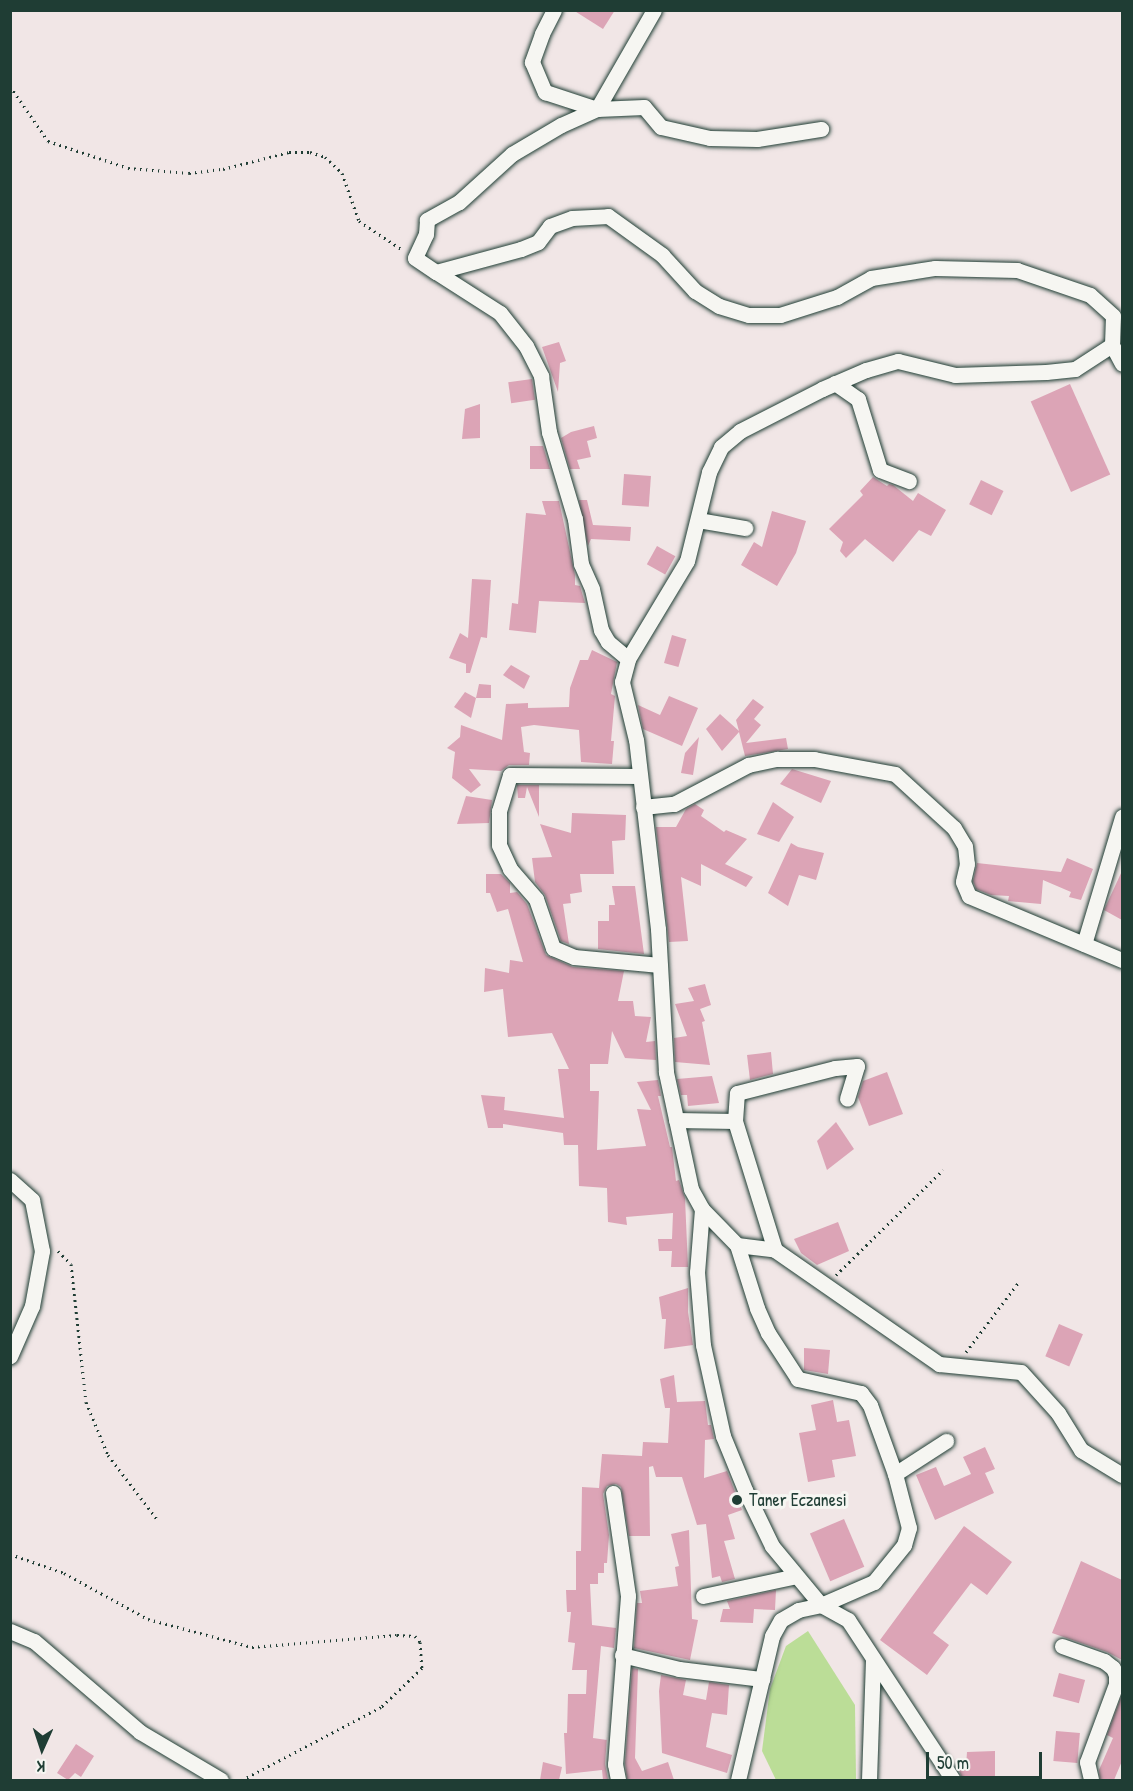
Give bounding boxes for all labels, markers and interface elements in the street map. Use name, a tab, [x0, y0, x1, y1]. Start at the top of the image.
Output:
place label: Taner Eczanesi	[749, 1489, 847, 1511]
marker: Taner Eczanesi	[730, 1493, 744, 1507]
north arrow	[12, 1719, 72, 1779]
scale bar	[929, 1740, 1044, 1778]
text: 50 m	[937, 1750, 969, 1775]
text: K	[36, 1756, 46, 1778]

